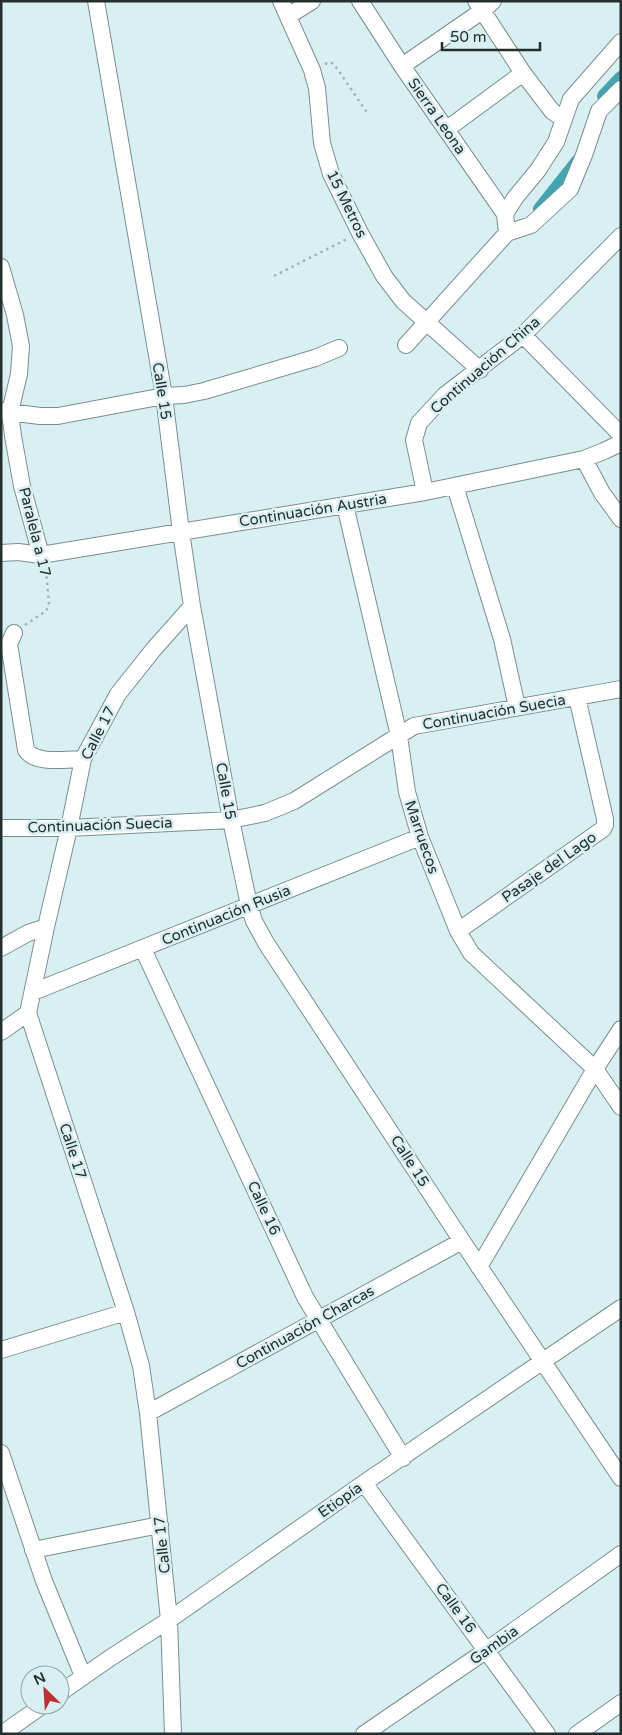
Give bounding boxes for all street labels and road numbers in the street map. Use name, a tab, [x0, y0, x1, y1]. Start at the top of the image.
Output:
street label: Sierra Leona	[404, 74, 470, 158]
street label: 15 Metros	[323, 167, 371, 241]
street label: Continuación China	[427, 313, 543, 417]
street label: Calle 15	[149, 361, 175, 421]
street label: Paralela a 17	[15, 485, 55, 579]
street label: Continuación Austria	[238, 489, 388, 531]
street label: Continuación Suecia	[421, 691, 567, 733]
street label: Calle 17	[77, 703, 119, 763]
street label: Calle 15	[212, 761, 240, 821]
street label: Marruecos	[401, 798, 443, 876]
street label: Continuación Suecia	[27, 813, 173, 837]
street label: Pasaje del Lago	[498, 828, 600, 906]
street label: Continuación Rusia	[159, 881, 293, 949]
street label: Calle 17	[56, 1121, 90, 1181]
street label: Calle 15	[387, 1132, 433, 1190]
street label: Calle 16	[244, 1178, 284, 1238]
street label: Continuación Charcas	[233, 1281, 377, 1373]
street label: Etiopía	[315, 1478, 365, 1522]
street label: Calle 17	[150, 1515, 174, 1575]
street label: Calle 16	[432, 1579, 480, 1637]
street label: Gambia	[466, 1622, 522, 1668]

